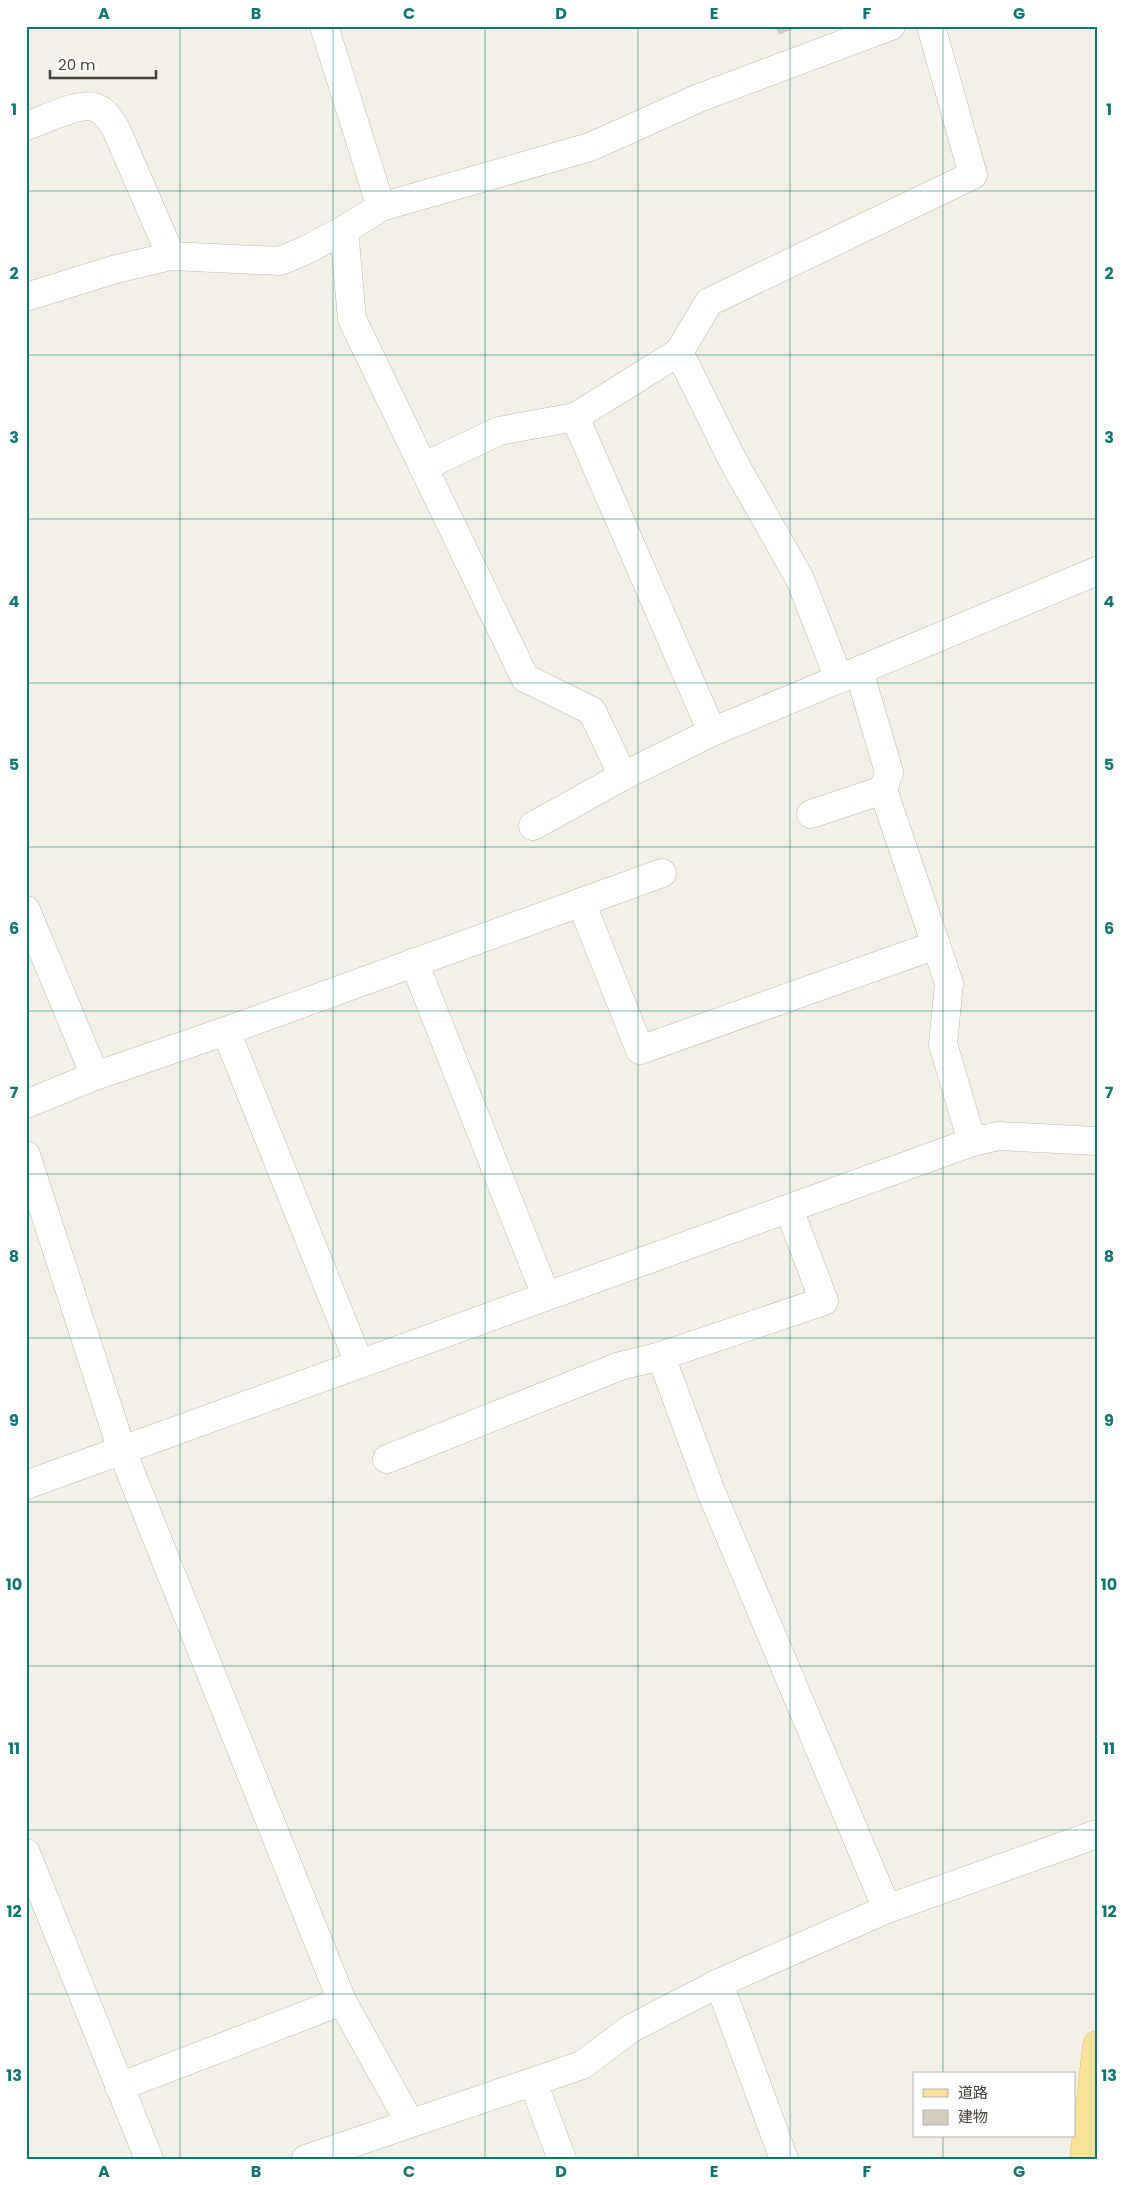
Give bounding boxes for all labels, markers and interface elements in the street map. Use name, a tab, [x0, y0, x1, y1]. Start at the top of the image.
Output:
text: A	[98, 2, 110, 25]
text: B	[251, 2, 261, 25]
text: C	[403, 2, 415, 25]
text: D	[555, 2, 567, 25]
text: E	[710, 2, 718, 25]
text: F	[863, 2, 872, 25]
text: G	[1013, 2, 1025, 25]
scale bar	[50, 48, 156, 80]
text: 20 m	[58, 54, 96, 75]
text: 1	[11, 98, 17, 121]
text: 1	[1106, 98, 1112, 121]
text: 2	[9, 262, 19, 285]
text: 2	[1104, 262, 1114, 285]
text: 3	[9, 426, 19, 449]
text: 3	[1104, 426, 1114, 449]
text: 4	[9, 590, 20, 613]
text: 4	[1104, 590, 1115, 613]
text: 5	[9, 753, 19, 776]
text: 5	[1104, 753, 1114, 776]
text: 6	[9, 917, 19, 940]
text: 6	[1104, 917, 1114, 940]
text: 7	[10, 1081, 19, 1104]
text: 7	[1105, 1081, 1114, 1104]
text: 8	[9, 1245, 19, 1268]
text: 8	[1104, 1245, 1114, 1268]
text: 9	[9, 1409, 19, 1432]
text: 9	[1104, 1409, 1114, 1432]
text: 10	[6, 1573, 22, 1596]
text: 10	[1101, 1573, 1117, 1596]
text: 11	[8, 1737, 20, 1760]
text: 11	[1103, 1737, 1115, 1760]
text: 12	[6, 1900, 22, 1923]
text: 12	[1101, 1900, 1117, 1923]
text: 13	[6, 2064, 22, 2087]
text: 13	[1101, 2064, 1117, 2087]
legend	[913, 2072, 1076, 2138]
text: 道路	[958, 2082, 988, 2103]
text: 建物	[958, 2106, 988, 2127]
text: A	[98, 2160, 110, 2183]
text: B	[251, 2160, 261, 2183]
text: C	[403, 2160, 415, 2183]
text: D	[555, 2160, 567, 2183]
text: E	[710, 2160, 718, 2183]
text: F	[863, 2160, 872, 2183]
text: G	[1013, 2160, 1025, 2183]

